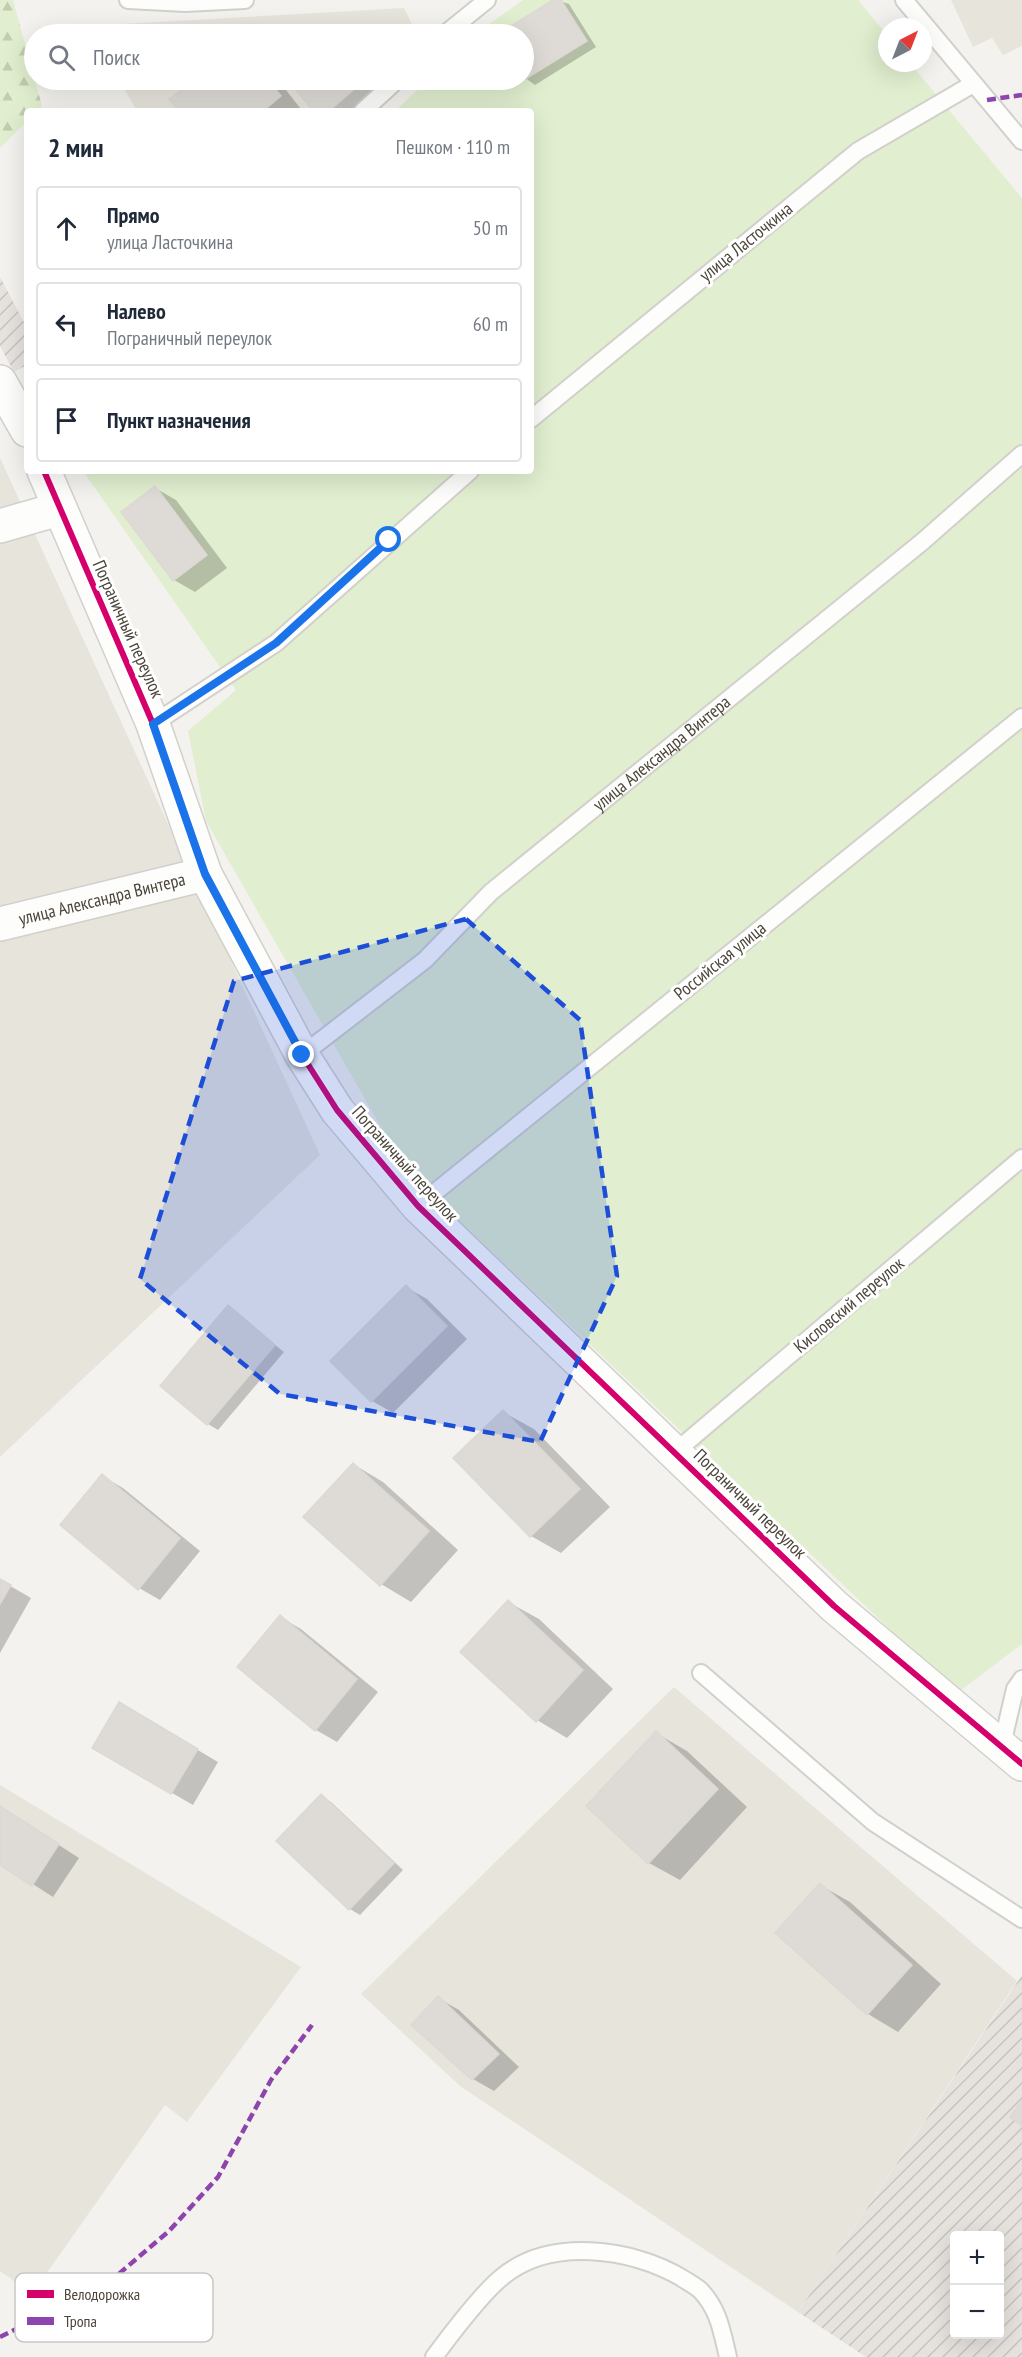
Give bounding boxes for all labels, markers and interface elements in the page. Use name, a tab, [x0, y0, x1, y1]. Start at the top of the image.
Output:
north arrow	[878, 18, 932, 72]
search box	[24, 24, 534, 90]
icon: search	[45, 41, 78, 74]
text: Поиск	[93, 43, 140, 71]
text: 2 мин	[48, 131, 103, 164]
text: Пешком · 110 m	[396, 134, 510, 160]
street label: улица Ласточкина	[694, 197, 797, 286]
text: Прямо	[107, 201, 160, 229]
icon: ahead	[50, 212, 83, 245]
text: 50 m	[473, 215, 508, 241]
text: улица Ласточкина	[107, 229, 233, 255]
text: Налево	[107, 297, 166, 325]
icon: left	[50, 308, 83, 341]
text: 60 m	[473, 311, 508, 337]
text: Пограничный переулок	[107, 325, 272, 351]
icon: arrive	[50, 404, 83, 437]
text: Пункт назначения	[107, 406, 251, 434]
route start	[375, 526, 401, 552]
street label: Пограничный переулок	[88, 556, 169, 701]
street label: улица Александра Винтера	[588, 690, 735, 816]
street label: улица Александра Винтера	[16, 867, 188, 930]
street label: Российская улица	[669, 916, 770, 1005]
route end	[288, 1041, 314, 1067]
street label: Пограничный переулок	[347, 1101, 464, 1227]
street label: Кисловский переулок	[789, 1252, 909, 1358]
street label: Пограничный переулок	[689, 1444, 812, 1563]
map controls	[950, 2231, 1004, 2339]
button: +	[950, 2231, 1004, 2285]
legend	[15, 2273, 213, 2342]
text: Велодорожка	[64, 2284, 140, 2304]
button: −	[950, 2285, 1004, 2339]
text: Тропа	[64, 2311, 97, 2331]

